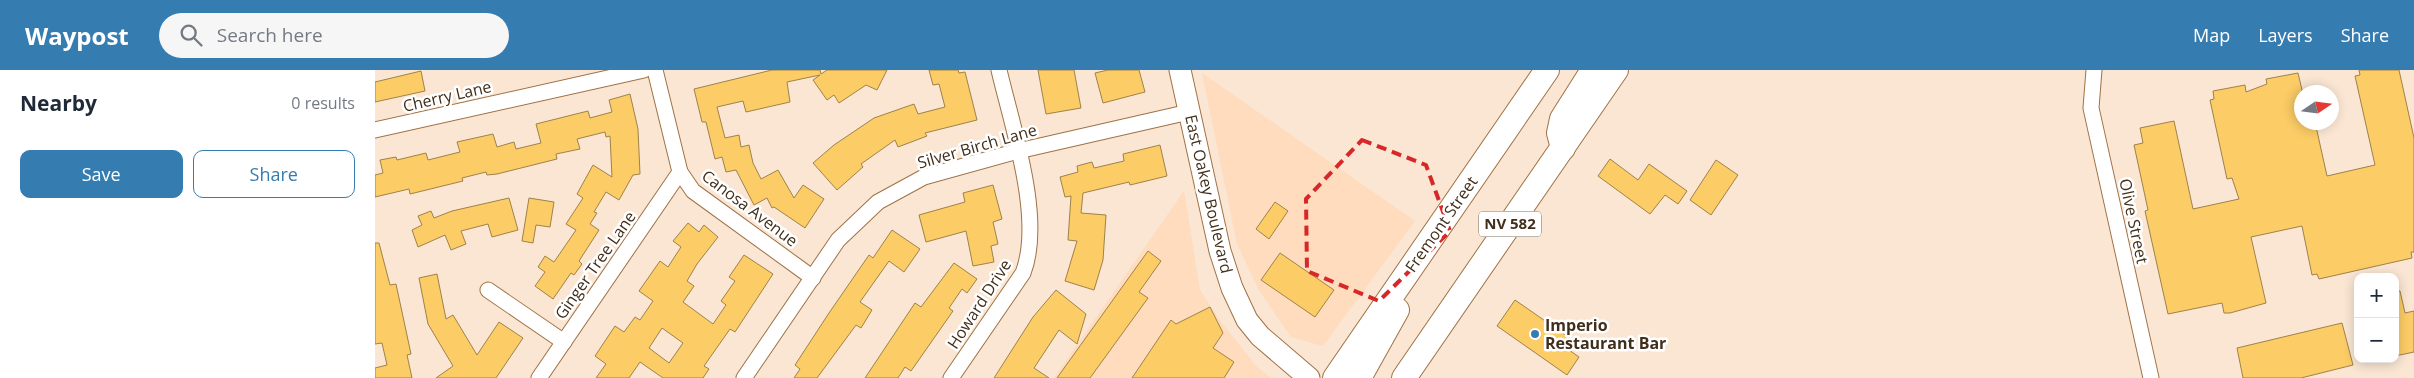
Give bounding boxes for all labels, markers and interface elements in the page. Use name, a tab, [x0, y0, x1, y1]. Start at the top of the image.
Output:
search box	[159, 13, 509, 58]
text: Waypost	[25, 19, 129, 52]
icon: search	[177, 21, 205, 49]
text: Search here	[217, 22, 323, 48]
text: Map	[2193, 23, 2230, 47]
text: Layers	[2258, 23, 2313, 47]
text: Share	[2341, 23, 2389, 47]
street label: Cherry Lane	[401, 75, 493, 117]
north arrow	[2294, 85, 2339, 130]
text: Nearby	[20, 89, 97, 117]
text: 0 results	[291, 92, 355, 114]
street label: East Oakey Boulevard	[1180, 113, 1238, 275]
street label: Silver Birch Lane	[915, 118, 1039, 174]
button: Save	[20, 150, 183, 198]
button: Share	[193, 150, 355, 198]
street label: Canosa Avenue	[698, 165, 802, 251]
street label: Fremont Street	[1400, 171, 1482, 276]
street label: Olive Street	[2114, 176, 2154, 266]
street label: Ginger Tree Lane	[549, 207, 641, 323]
road number: NV 582	[1479, 212, 1541, 236]
street label: Howard Drive	[942, 255, 1016, 353]
map controls	[2354, 273, 2399, 363]
button: +	[2354, 273, 2399, 318]
place label: Imperio Restaurant Bar	[1545, 314, 1666, 354]
button: −	[2354, 318, 2399, 363]
marker: Imperio Restaurant Bar	[1529, 328, 1541, 340]

